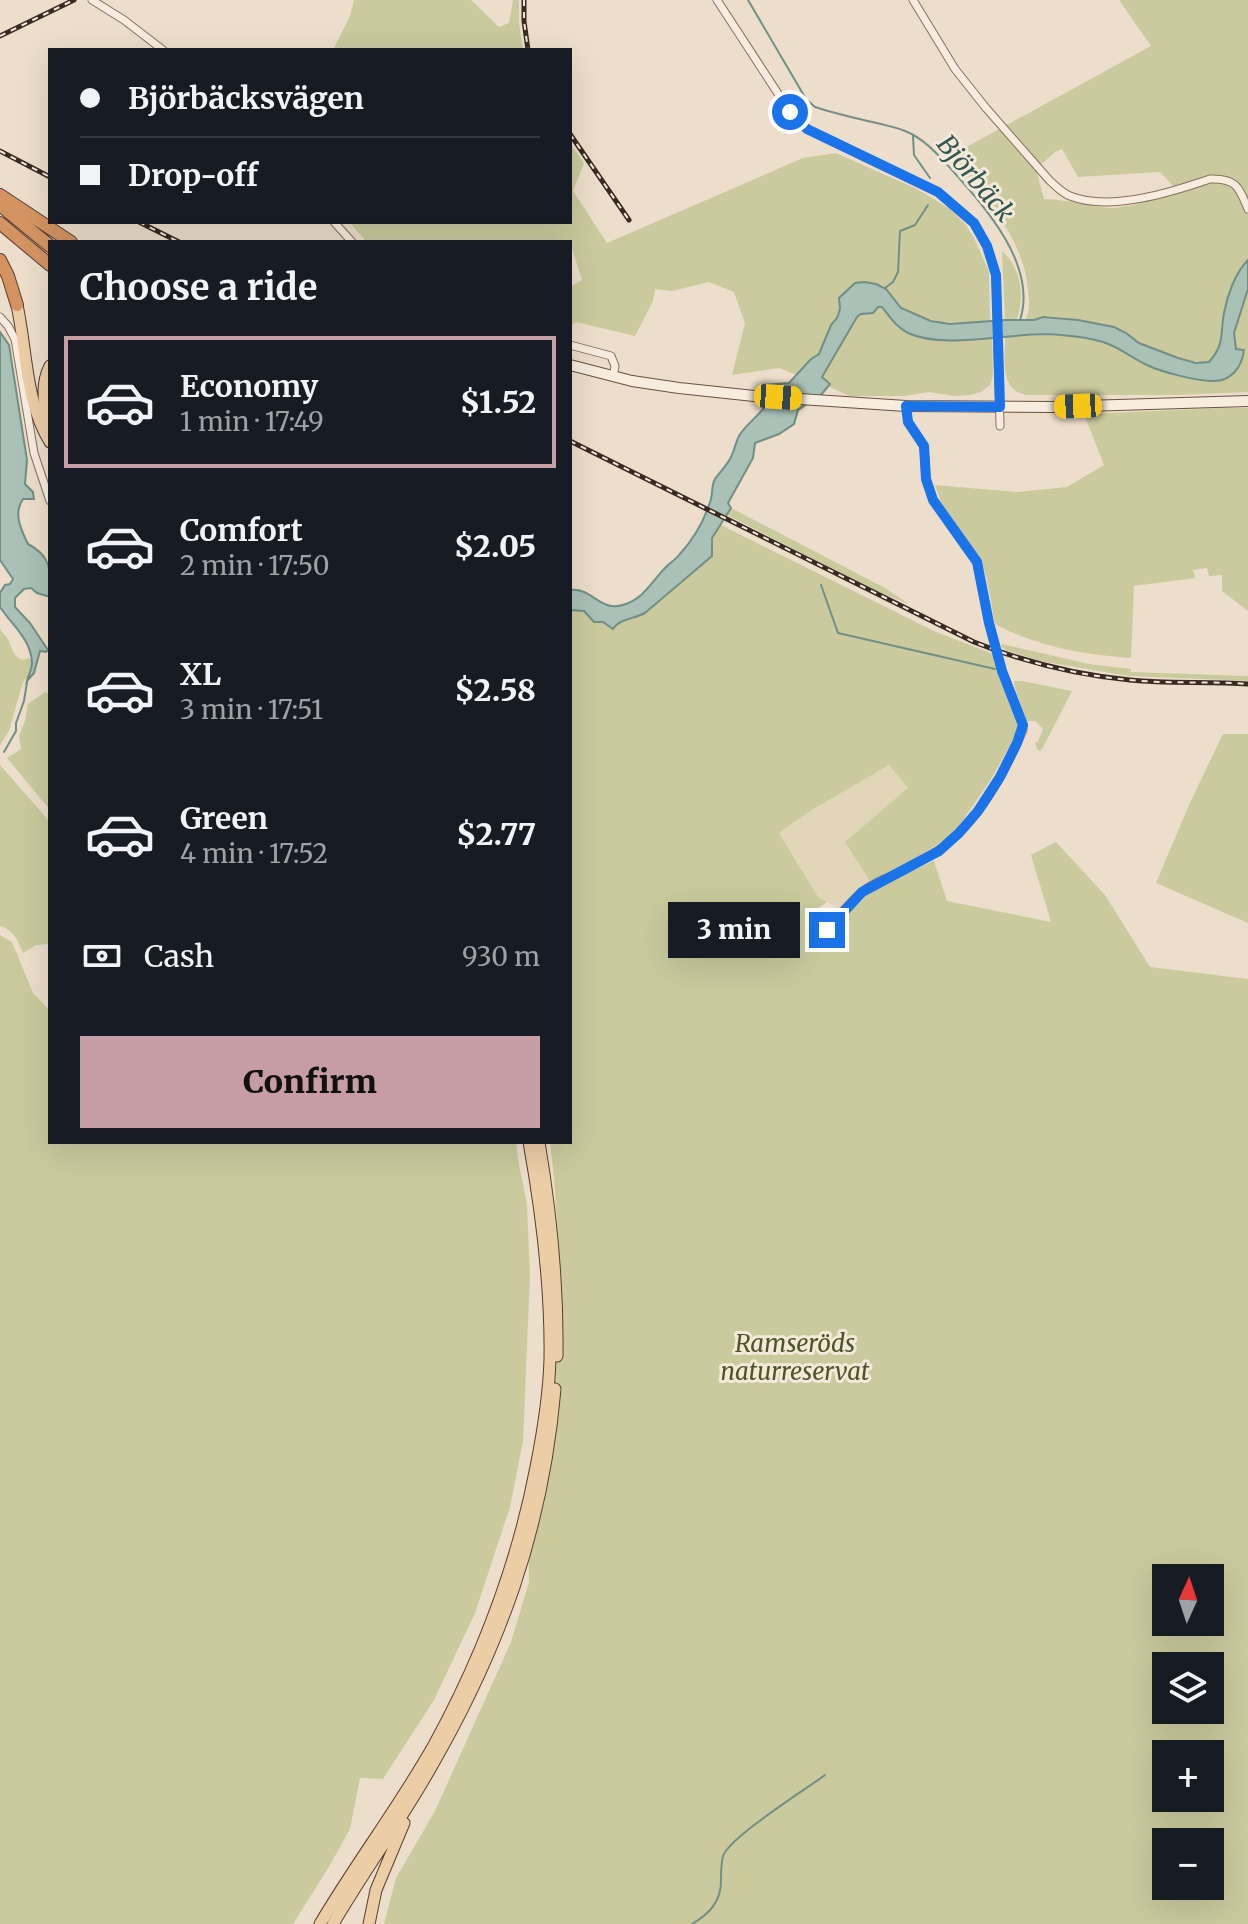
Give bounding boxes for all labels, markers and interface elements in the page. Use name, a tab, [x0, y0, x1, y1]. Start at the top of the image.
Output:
text: Björbäcksvägen	[128, 79, 364, 117]
route start	[772, 94, 808, 130]
water label: Björbäck	[930, 128, 1022, 228]
text: Drop-off	[128, 156, 258, 194]
text: Choose a ride	[80, 265, 317, 310]
icon: car	[84, 366, 156, 438]
text: Economy	[180, 367, 318, 405]
text: $1.52	[460, 383, 536, 421]
car	[753, 383, 803, 411]
car	[1054, 393, 1102, 419]
text: 1 min · 17:49	[180, 405, 324, 438]
icon: car	[84, 510, 156, 582]
text: Comfort	[180, 511, 303, 549]
text: $2.05	[454, 527, 536, 565]
text: 2 min · 17:50	[180, 549, 329, 582]
icon: car	[84, 654, 156, 726]
text: XL	[180, 655, 221, 693]
text: $2.58	[455, 671, 536, 709]
text: 3 min · 17:51	[180, 693, 323, 726]
icon: car	[84, 798, 156, 870]
text: Green	[180, 799, 268, 837]
text: $2.77	[456, 815, 536, 853]
text: 4 min · 17:52	[180, 837, 328, 870]
callout: 3 min	[667, 902, 799, 958]
route end	[809, 912, 845, 948]
text: 3 min	[697, 913, 771, 946]
icon: cash	[80, 934, 124, 978]
text: Cash	[144, 937, 214, 975]
text: 930 m	[462, 940, 540, 973]
button: Confirm	[80, 1036, 540, 1128]
park label: Ramseröds naturreservat	[721, 1328, 870, 1387]
north arrow	[1152, 1564, 1224, 1636]
map controls	[1152, 1564, 1224, 1900]
button: layers	[1152, 1652, 1224, 1724]
button: +	[1152, 1740, 1224, 1812]
button: −	[1152, 1828, 1224, 1900]

